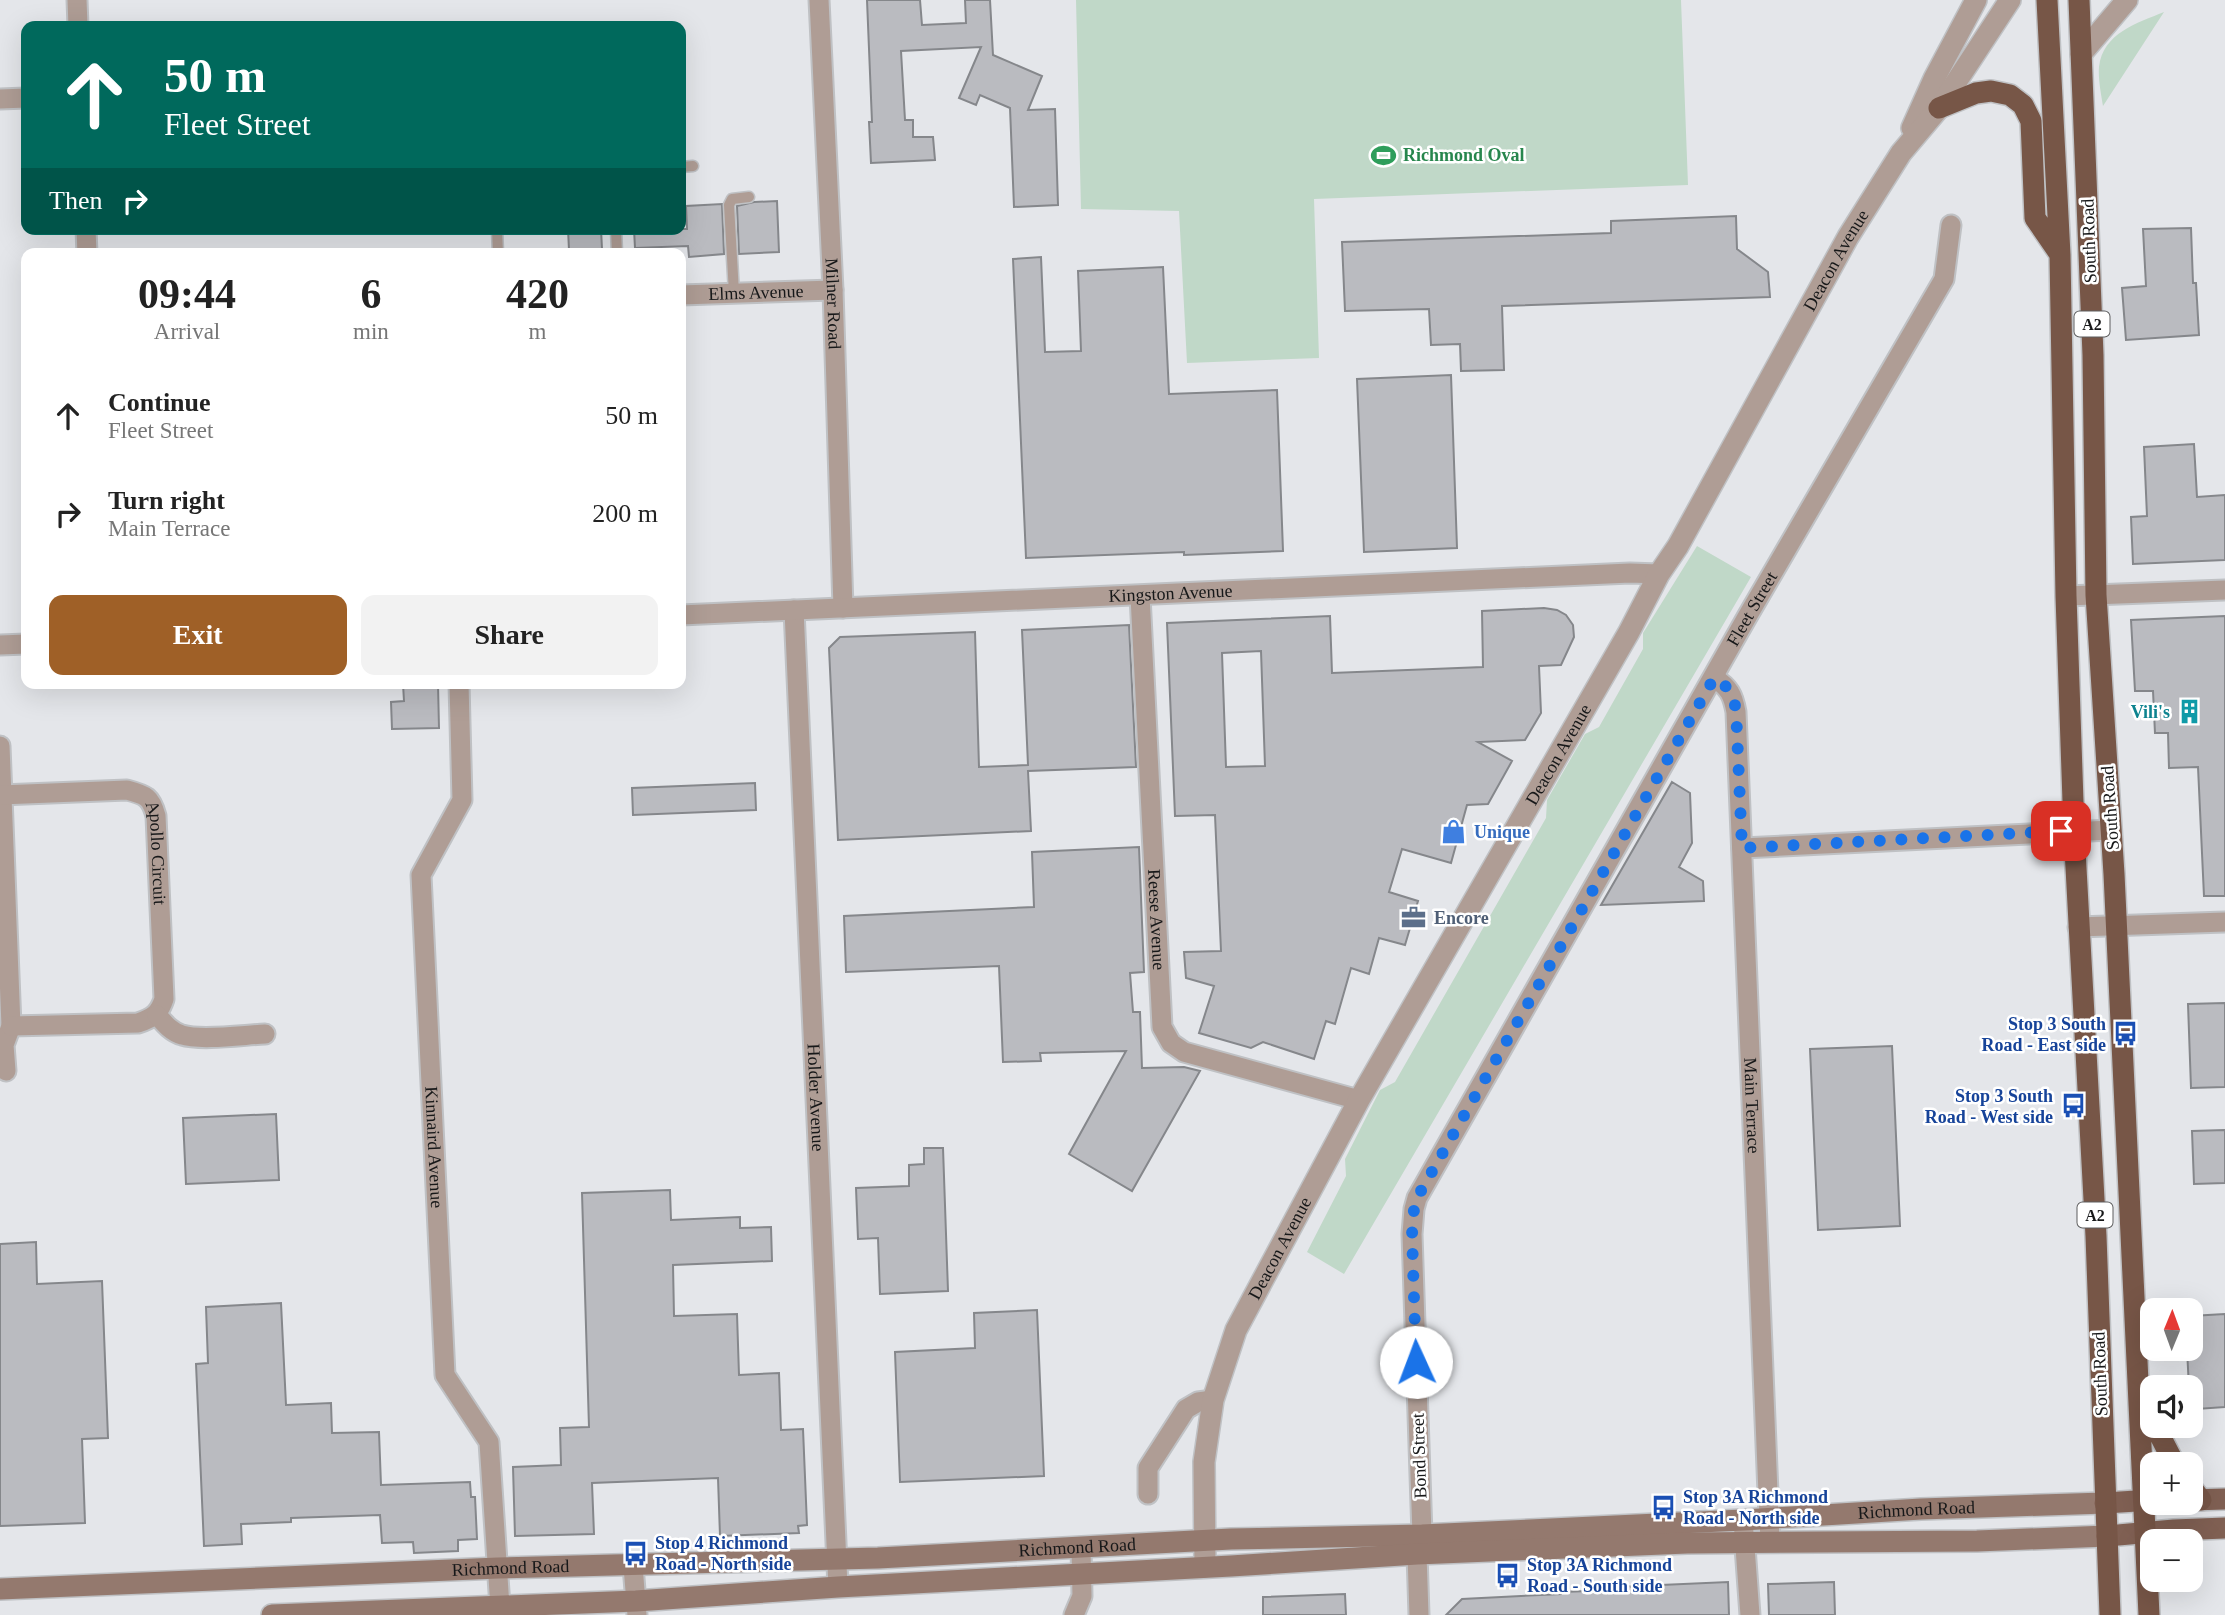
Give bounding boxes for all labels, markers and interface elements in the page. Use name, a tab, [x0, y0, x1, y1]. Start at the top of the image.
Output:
text: 50 m	[164, 48, 266, 103]
icon: ahead	[49, 49, 140, 140]
text: Fleet Street	[164, 106, 311, 142]
sports icon: Richmond Oval	[1369, 141, 1397, 169]
place label: Richmond Oval	[1403, 145, 1525, 165]
icon: right	[116, 182, 154, 220]
text: Then	[49, 186, 102, 215]
street label: South Road	[2078, 198, 2100, 284]
street label: Deacon Avenue	[1799, 206, 1873, 314]
street label: Milner Road	[821, 257, 845, 350]
text: 09:44	[138, 271, 236, 317]
text: 6	[360, 271, 381, 317]
text: 420	[506, 271, 569, 317]
street label: Elms Avenue	[708, 281, 804, 304]
road number: A2	[2074, 312, 2110, 336]
text: Arrival	[154, 319, 220, 344]
text: min	[353, 319, 389, 344]
text: m	[528, 319, 546, 344]
text: Continue	[108, 388, 211, 417]
icon: ahead	[49, 397, 87, 435]
text: 50 m	[605, 401, 658, 430]
text: Fleet Street	[108, 418, 213, 443]
text: Turn right	[108, 486, 225, 515]
icon: right	[49, 495, 87, 533]
text: 200 m	[592, 499, 658, 528]
text: Main Terrace	[108, 516, 230, 541]
street label: Fleet Street	[1723, 568, 1781, 650]
street label: Kingston Avenue	[1108, 581, 1233, 606]
button: Exit	[49, 595, 347, 675]
button: Share	[361, 595, 658, 675]
building icon: Vili's	[2176, 698, 2204, 726]
street label: Deacon Avenue	[1521, 701, 1595, 809]
place label: Vili's	[2131, 702, 2170, 722]
street label: South Road	[2097, 765, 2123, 851]
street label: Apollo Circuit	[142, 797, 170, 905]
pin	[2031, 801, 2091, 861]
icon: arrive	[2042, 812, 2080, 850]
shop icon: Unique	[1440, 818, 1468, 846]
place label: Unique	[1474, 822, 1530, 842]
street label: Reese Avenue	[1144, 869, 1169, 971]
office icon: Encore	[1400, 904, 1428, 932]
place label: Encore	[1434, 908, 1489, 928]
place label: Stop 3 South Road - East side	[1981, 1014, 2106, 1055]
bus stop icon: Stop 3 South Road - East side	[2112, 1020, 2140, 1048]
street label: Holder Avenue	[804, 1043, 828, 1152]
street label: Main Terrace	[1740, 1057, 1764, 1154]
street label: Kinnaird Avenue	[421, 1086, 447, 1209]
place label: Stop 3 South Road - West side	[1925, 1086, 2053, 1127]
bus stop icon: Stop 3 South Road - West side	[2059, 1092, 2087, 1120]
street label: Deacon Avenue	[1244, 1194, 1315, 1303]
road number: A2	[2078, 1203, 2112, 1228]
north arrow	[2140, 1298, 2203, 1362]
map controls	[2140, 1298, 2203, 1592]
position arrow	[1379, 1325, 1453, 1399]
street label: South Road	[2089, 1331, 2111, 1417]
button: sound	[2140, 1375, 2203, 1438]
street label: Bond Street	[1408, 1413, 1430, 1499]
button: +	[2140, 1452, 2203, 1515]
place label: Stop 3A Richmond Road - North side	[1683, 1487, 1828, 1528]
bus stop icon: Stop 3A Richmond Road - North side	[1649, 1493, 1677, 1521]
street label: Richmond Road	[1857, 1497, 1975, 1523]
button: −	[2140, 1529, 2203, 1592]
place label: Stop 4 Richmond Road - North side	[655, 1533, 792, 1574]
street label: Richmond Road	[1018, 1534, 1136, 1560]
bus stop icon: Stop 4 Richmond Road - North side	[621, 1539, 649, 1567]
place label: Stop 3A Richmond Road - South side	[1527, 1555, 1672, 1596]
street label: Richmond Road	[451, 1556, 570, 1580]
bus stop icon: Stop 3A Richmond Road - South side	[1493, 1561, 1521, 1589]

